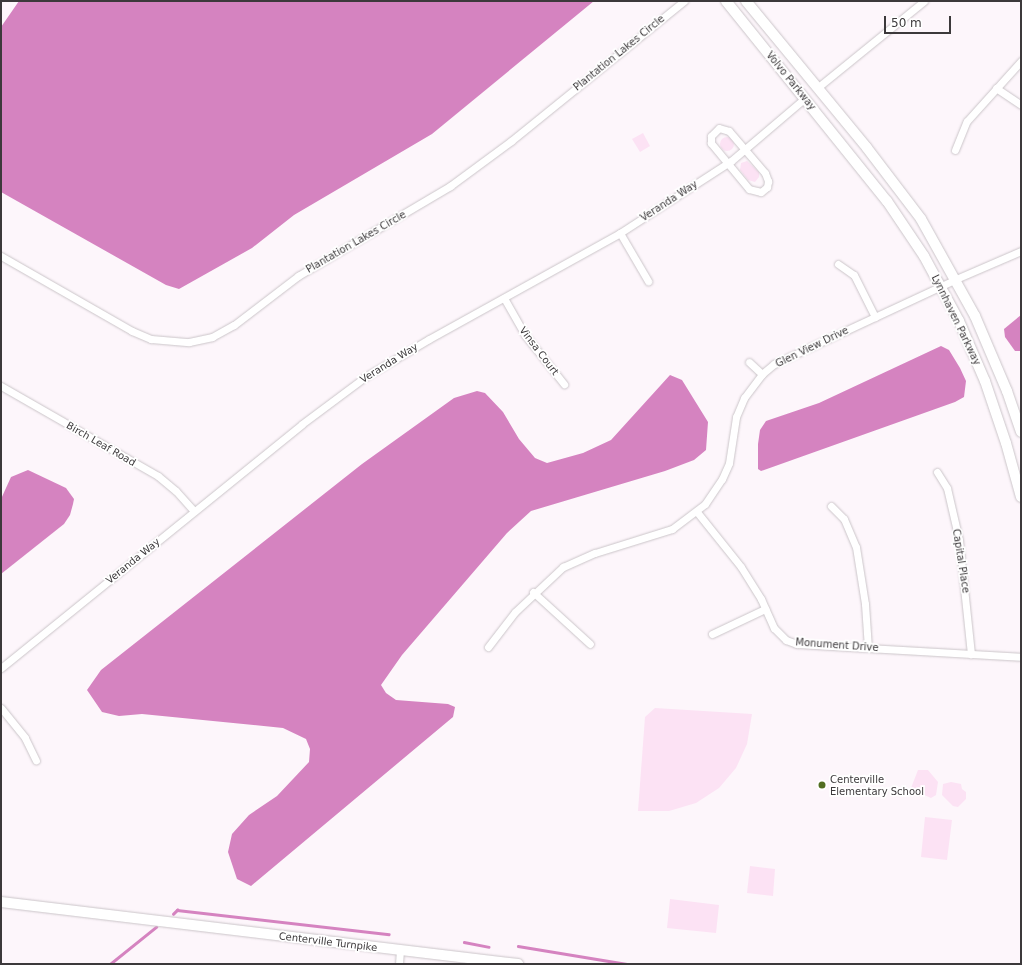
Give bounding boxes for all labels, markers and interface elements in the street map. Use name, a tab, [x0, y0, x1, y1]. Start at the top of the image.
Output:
scale bar	[886, 8, 953, 34]
street label: Plantation Lakes Circle	[571, 13, 667, 93]
text: 50 m	[891, 16, 922, 30]
street label: Volvo Parkway	[764, 49, 818, 113]
street label: Veranda Way	[638, 178, 700, 224]
street label: Plantation Lakes Circle	[304, 208, 408, 276]
street label: Lynnhaven Parkway	[929, 273, 983, 367]
street label: Vinsa Court	[517, 324, 561, 378]
street label: Glen View Drive	[774, 324, 850, 370]
street label: Veranda Way	[358, 340, 420, 386]
street label: Birch Leaf Road	[64, 419, 138, 469]
street label: Capital Place	[950, 528, 972, 594]
street label: Veranda Way	[104, 536, 162, 586]
street label: Monument Drive	[795, 636, 879, 654]
place label: Centerville Elementary School	[830, 773, 924, 796]
marker: Centerville Elementary School	[817, 780, 827, 790]
street label: Centerville Turnpike	[278, 930, 378, 954]

